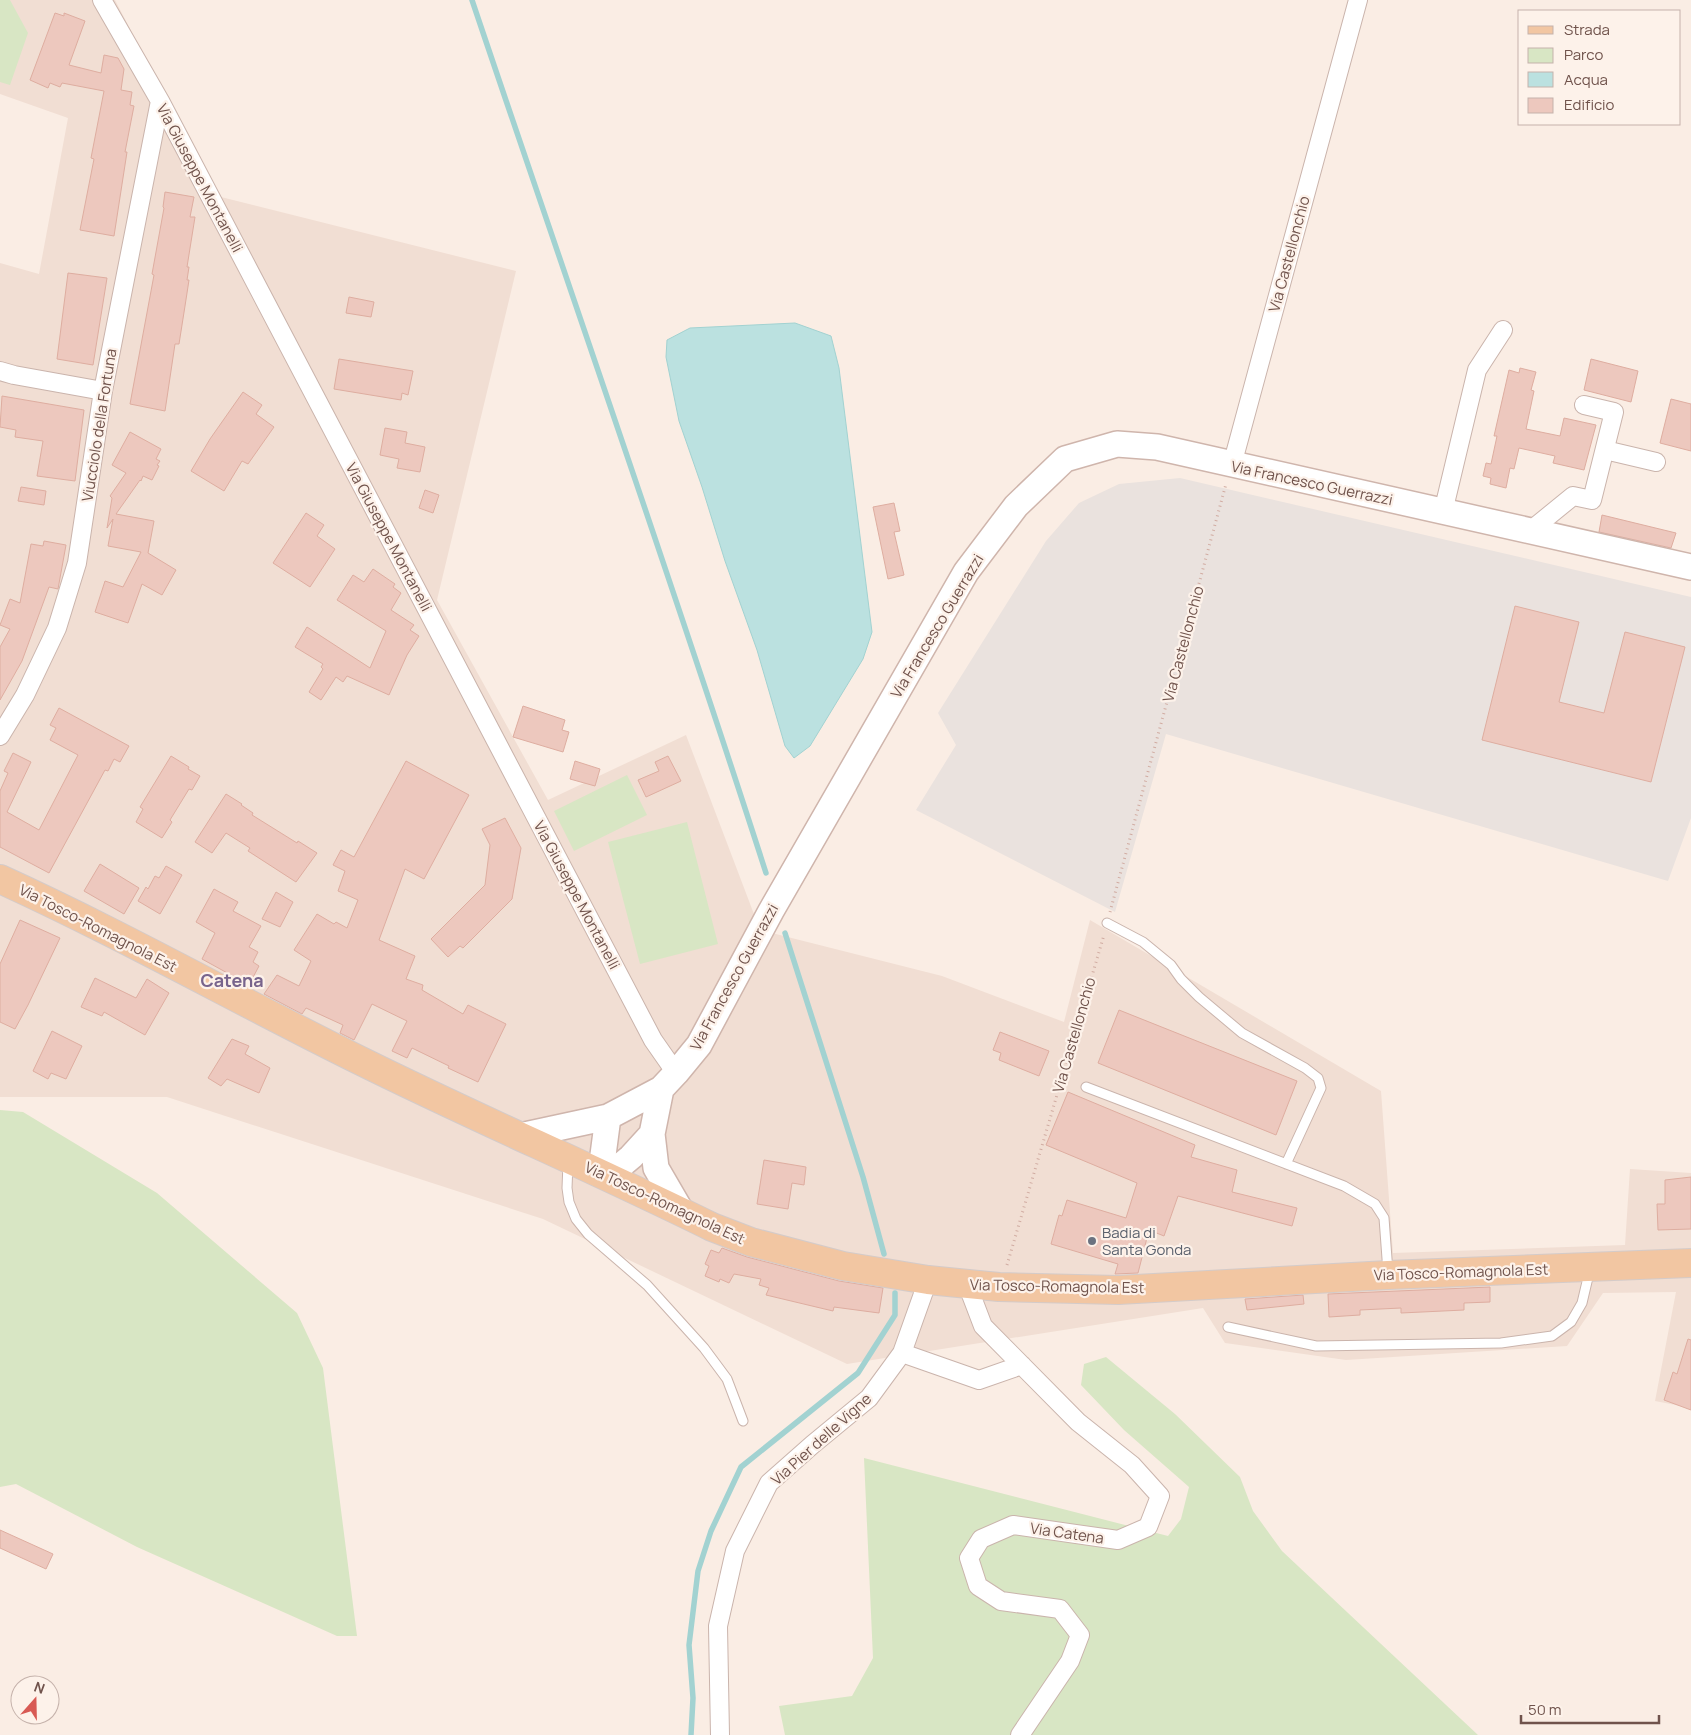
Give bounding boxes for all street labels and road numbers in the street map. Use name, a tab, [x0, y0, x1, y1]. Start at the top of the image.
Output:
street label: Via Giuseppe Montanelli	[152, 100, 248, 256]
street label: Via Castellonchio	[1263, 194, 1315, 314]
street label: Viucciolo della Fortuna	[77, 347, 121, 503]
street label: Via Francesco Guerrazzi	[1229, 456, 1395, 510]
street label: Via Giuseppe Montanelli	[341, 459, 437, 615]
street label: Via Francesco Guerrazzi	[886, 550, 988, 702]
street label: Via Castellonchio	[1157, 584, 1209, 704]
street label: Via Giuseppe Montanelli	[529, 817, 625, 973]
street label: Via Tosco-Romagnola Est	[15, 879, 181, 977]
street label: Via Francesco Guerrazzi	[685, 900, 783, 1054]
street label: Via Castellonchio	[1047, 975, 1101, 1095]
street label: Via Tosco-Romagnola Est	[581, 1157, 749, 1249]
street label: Via Tosco-Romagnola Est	[1373, 1258, 1549, 1286]
street label: Via Tosco-Romagnola Est	[970, 1274, 1144, 1298]
street label: Via Pier delle Vigne	[766, 1388, 876, 1490]
street label: Via Catena	[1029, 1517, 1105, 1549]

